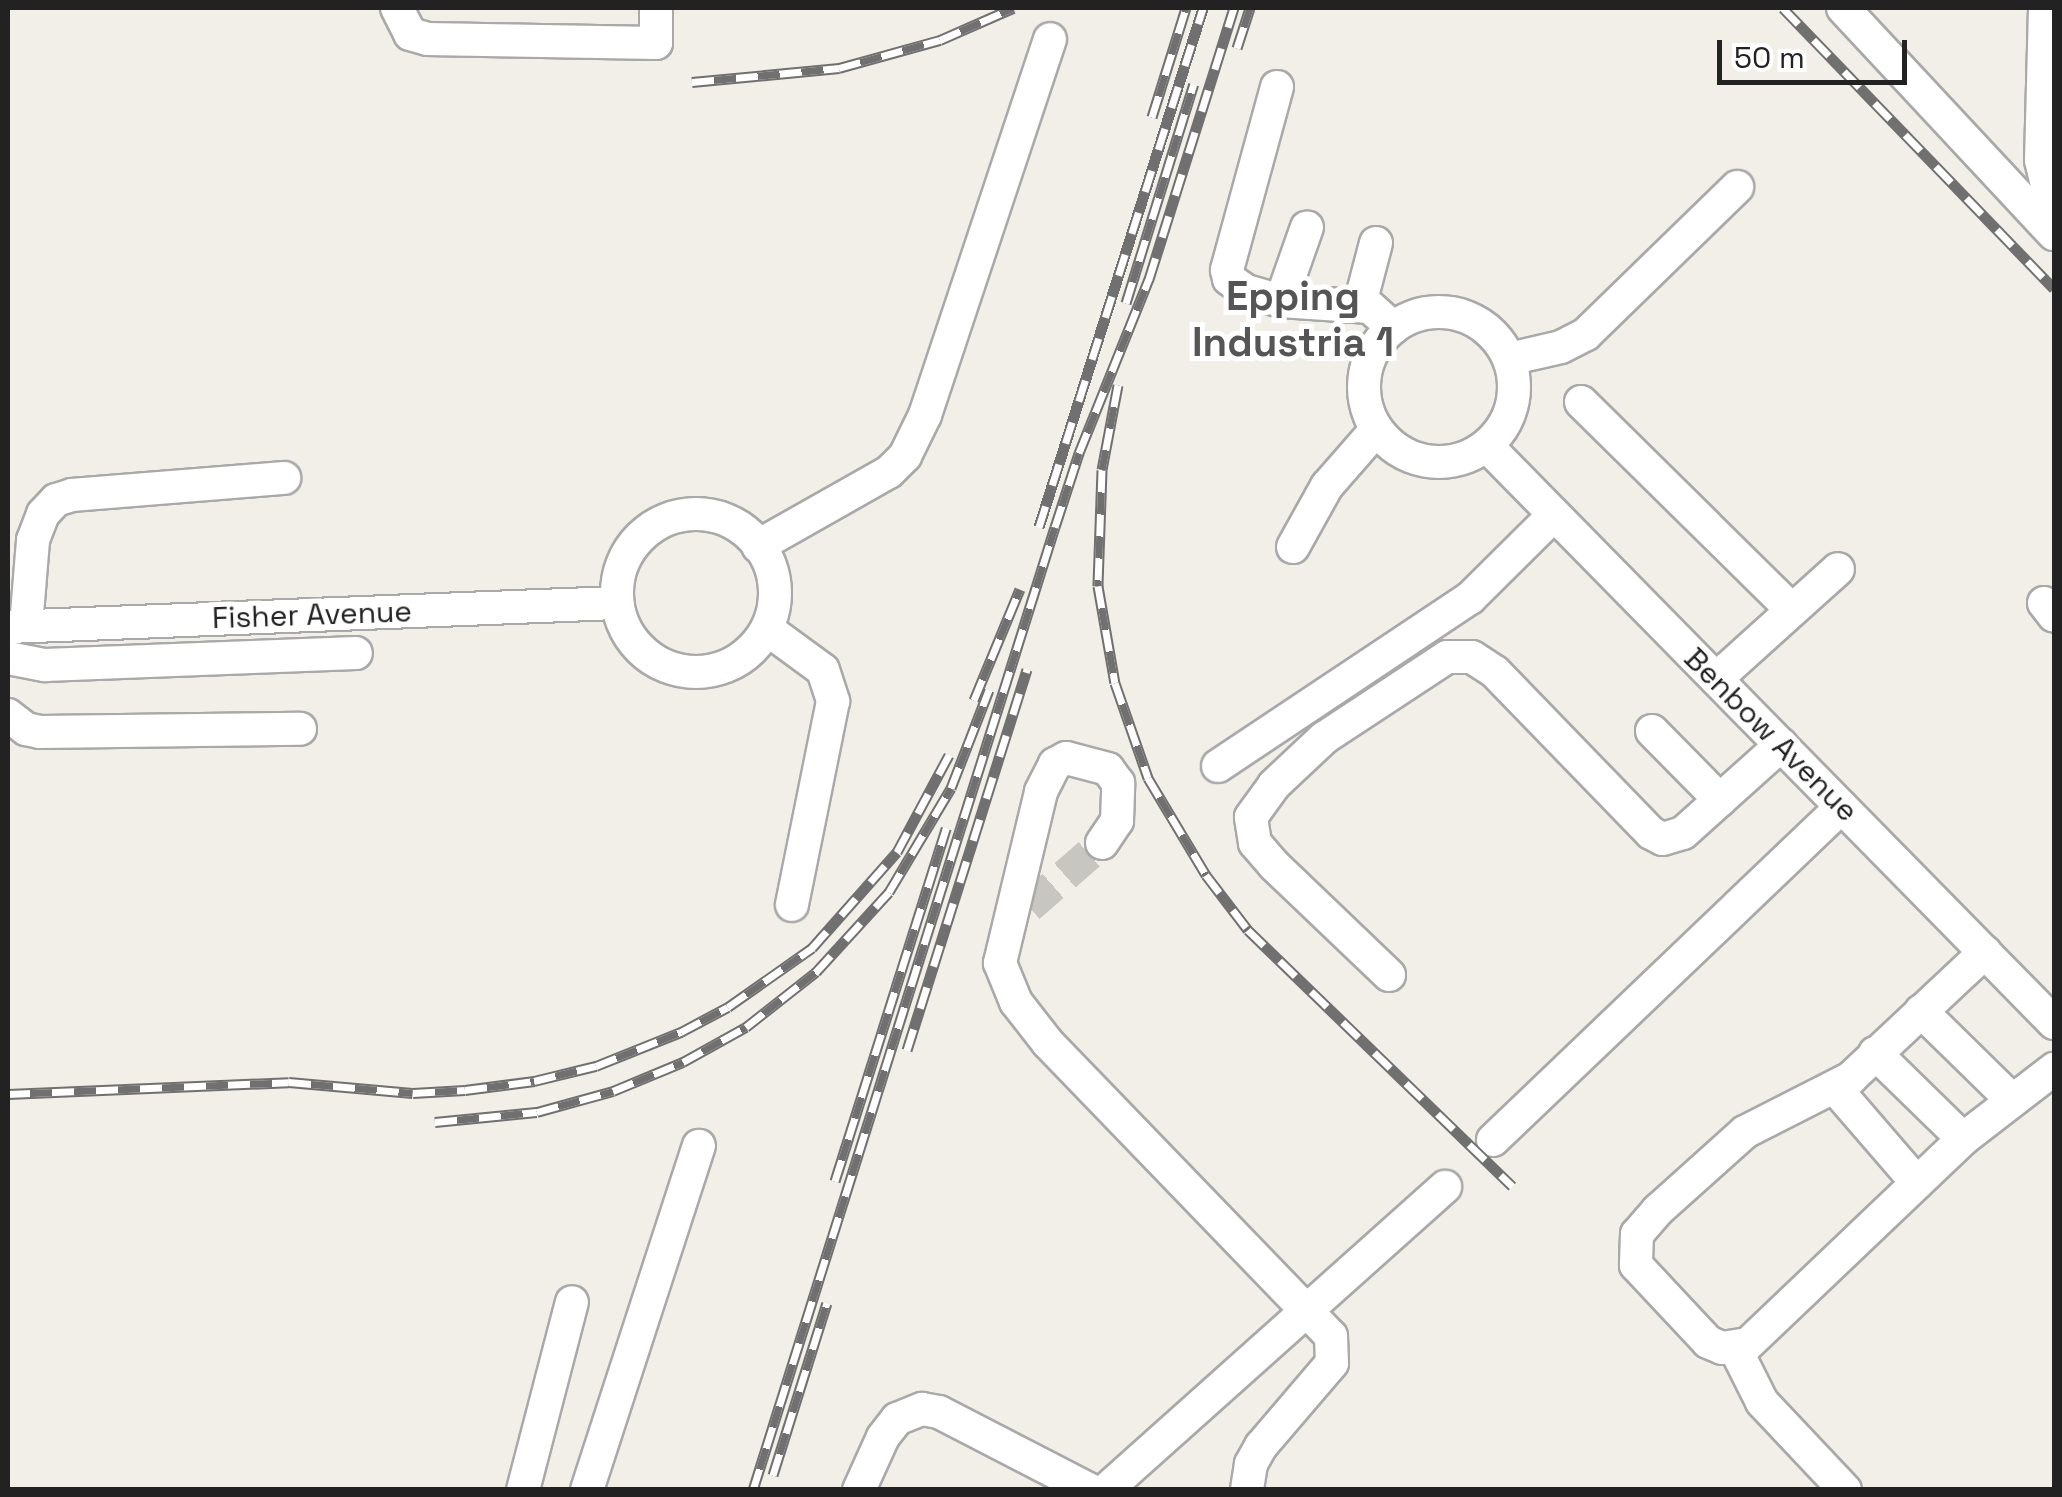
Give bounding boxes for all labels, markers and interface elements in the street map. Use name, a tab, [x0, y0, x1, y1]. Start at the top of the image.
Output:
scale bar	[1722, 20, 1912, 82]
text: 50 m	[1734, 38, 1805, 77]
district label: Epping Industria 1	[1192, 273, 1394, 367]
street label: Fisher Avenue	[211, 594, 413, 636]
street label: Benbow Avenue	[1677, 641, 1865, 829]

